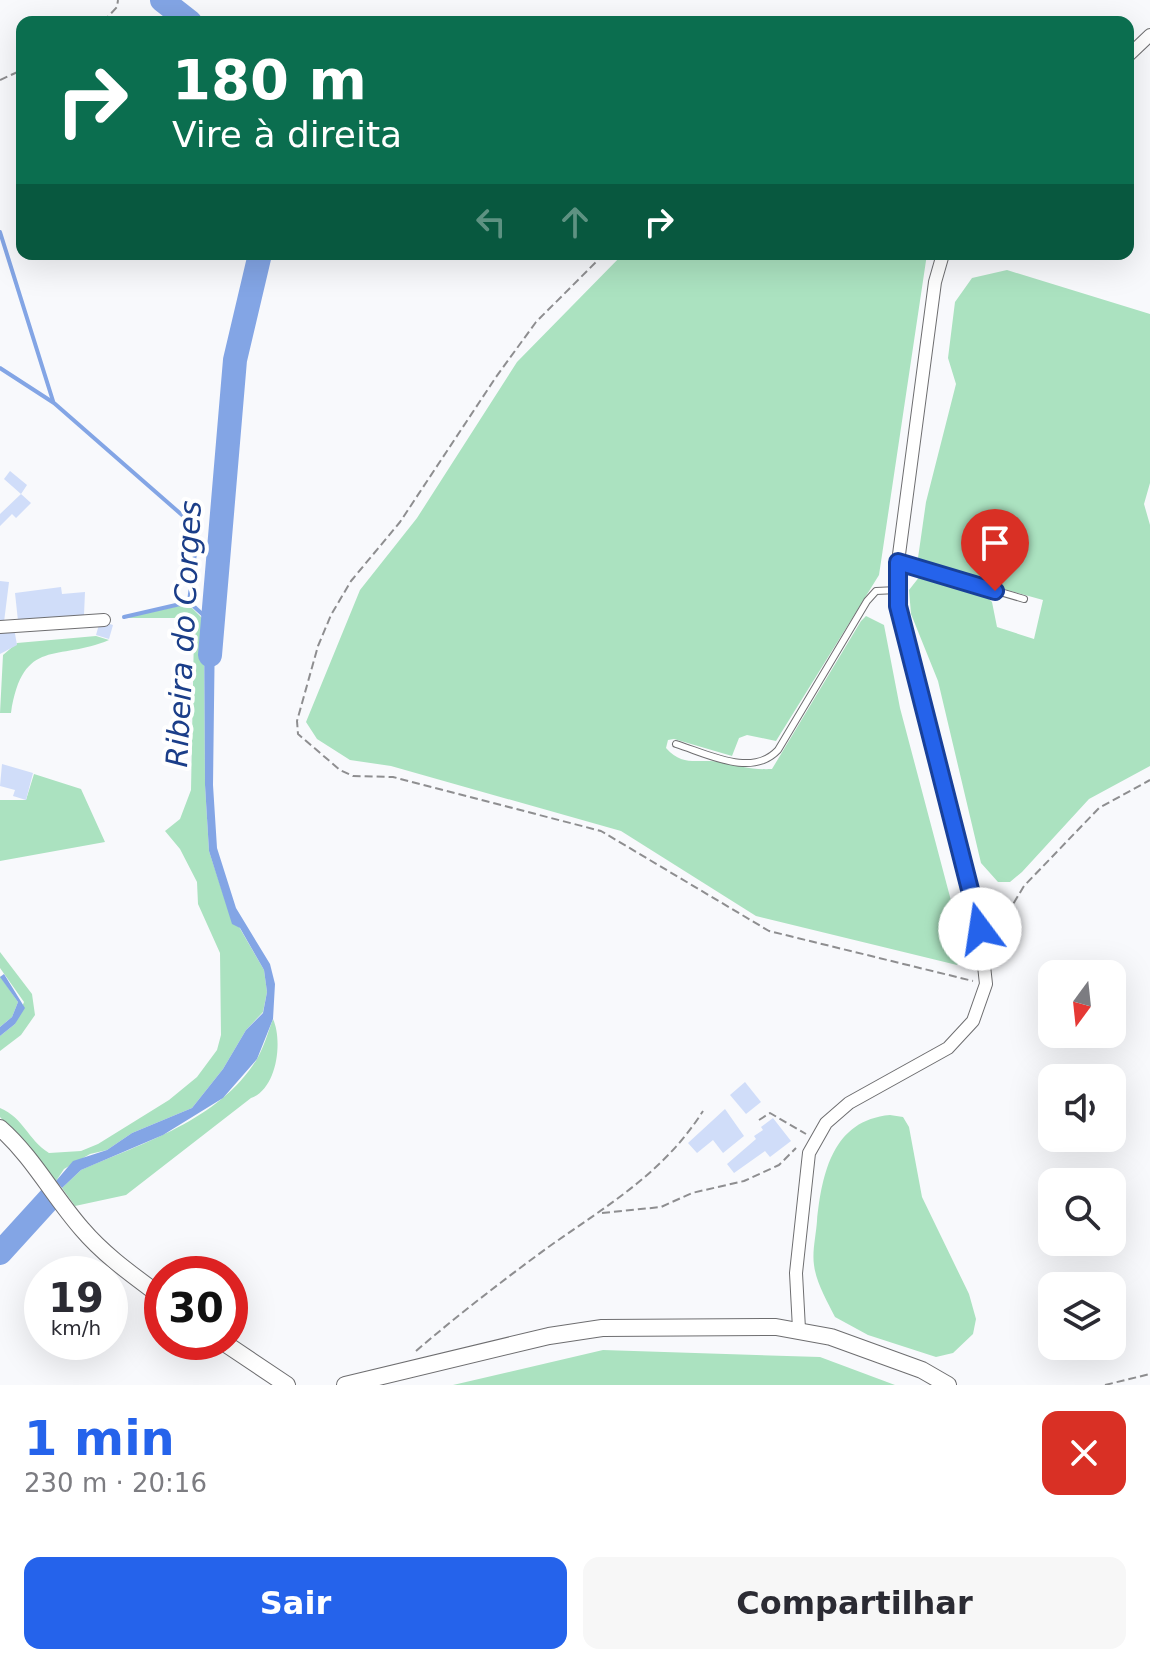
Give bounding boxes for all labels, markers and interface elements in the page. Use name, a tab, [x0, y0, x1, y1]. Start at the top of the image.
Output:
text: 180 m	[172, 47, 367, 112]
icon: right	[40, 48, 144, 152]
text: Vire à direita	[172, 114, 402, 155]
icon: left	[469, 200, 513, 244]
icon: ahead	[553, 200, 597, 244]
icon: right	[637, 200, 681, 244]
water label: Ribeira do Corges	[159, 500, 208, 768]
pin	[961, 509, 1029, 591]
icon: arrive	[973, 521, 1017, 565]
position arrow	[938, 887, 1022, 971]
north arrow	[1038, 960, 1126, 1048]
map controls	[1038, 960, 1126, 1360]
button: sound	[1038, 1064, 1126, 1152]
button: search	[1038, 1168, 1126, 1256]
speed limit sign: 30	[144, 1256, 248, 1360]
button: layers	[1038, 1272, 1126, 1360]
text: 19	[48, 1275, 104, 1321]
text: km/h	[51, 1316, 101, 1340]
text: 1 min	[24, 1410, 175, 1466]
button: close	[1042, 1411, 1126, 1495]
text: 230 m · 20:16	[24, 1468, 207, 1498]
button: Sair	[24, 1557, 567, 1649]
button: Compartilhar	[583, 1557, 1126, 1649]

